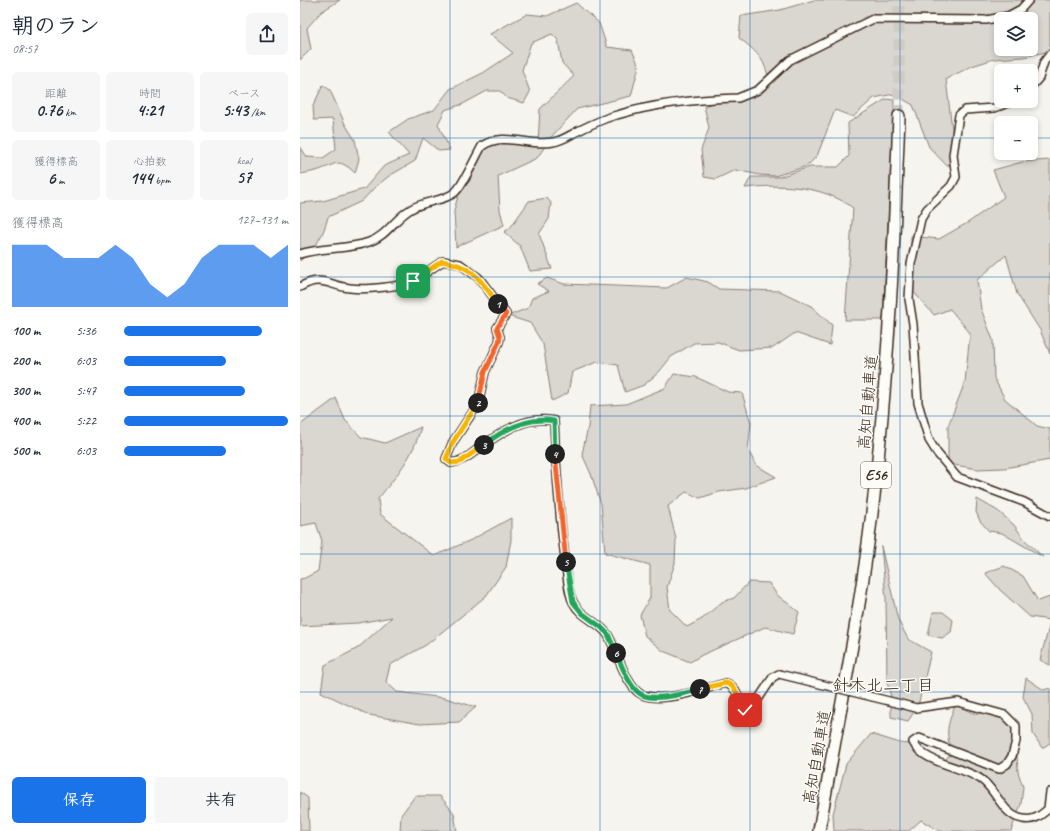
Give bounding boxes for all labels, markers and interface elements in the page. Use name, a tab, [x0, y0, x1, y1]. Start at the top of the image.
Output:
text: 朝のラン	[12, 12, 100, 40]
map controls	[994, 12, 1038, 160]
button: layers	[994, 12, 1038, 56]
button: share	[246, 13, 288, 55]
text: 08:57	[12, 41, 38, 57]
button: +	[994, 64, 1038, 108]
text: 距離	[45, 86, 67, 100]
text: 時間	[139, 86, 161, 100]
text: ペース	[228, 86, 260, 100]
text: 0.76	[36, 100, 63, 121]
text: 4:21	[137, 100, 163, 121]
text: 5:43	[222, 100, 249, 121]
text: km	[63, 105, 76, 119]
text: /km	[249, 105, 266, 119]
button: −	[994, 116, 1038, 160]
text: kcal	[237, 153, 251, 167]
text: 獲得標高	[34, 154, 78, 168]
text: 心拍数	[134, 154, 167, 168]
text: 57	[237, 167, 251, 188]
text: 6	[48, 168, 56, 189]
text: 144	[130, 168, 153, 189]
text: m	[56, 173, 64, 187]
text: bpm	[153, 173, 170, 187]
text: 127–131 m	[237, 212, 288, 228]
text: 獲得標高	[12, 215, 64, 231]
pin	[396, 264, 430, 298]
icon: arrive	[402, 270, 424, 292]
pin: 1	[488, 294, 508, 314]
text: 1	[496, 297, 500, 311]
text: 100 m	[12, 323, 40, 339]
text: 5:36	[76, 323, 96, 339]
text: 200 m	[12, 353, 40, 369]
text: 6:03	[76, 353, 96, 369]
street label: 高知自動車道	[854, 353, 882, 451]
text: 300 m	[12, 383, 40, 399]
text: 5:47	[76, 383, 96, 399]
pin: 2	[468, 393, 488, 413]
text: 2	[476, 396, 480, 410]
text: 400 m	[12, 413, 40, 429]
text: 5:22	[76, 413, 96, 429]
pin: 3	[474, 435, 494, 455]
text: 3	[482, 438, 486, 452]
text: 500 m	[12, 443, 40, 459]
text: 6:03	[76, 443, 96, 459]
pin: 4	[545, 444, 565, 464]
text: 4	[553, 447, 557, 461]
road number: E56	[861, 462, 891, 488]
pin: 5	[556, 552, 576, 572]
text: 5	[564, 555, 568, 569]
pin: 6	[606, 643, 626, 663]
text: 6	[613, 646, 619, 660]
district label: 針木北二丁目	[832, 675, 934, 696]
pin: 7	[690, 679, 710, 699]
text: 7	[698, 682, 702, 696]
pin	[728, 693, 762, 727]
icon: check	[734, 699, 756, 721]
street label: 高知自動車道	[799, 708, 835, 806]
button: 保存	[12, 777, 146, 823]
button: 共有	[154, 777, 288, 823]

